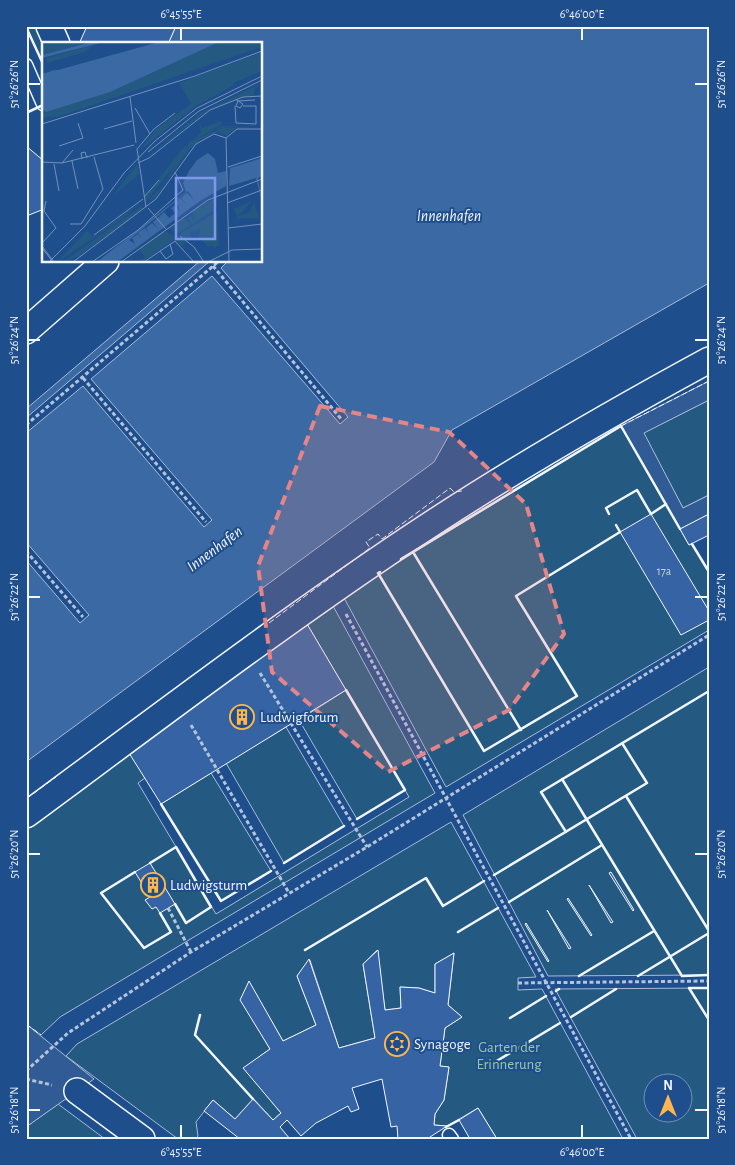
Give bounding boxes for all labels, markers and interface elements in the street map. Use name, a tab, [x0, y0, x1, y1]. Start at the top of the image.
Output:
text: 6°45'55"E	[160, 8, 202, 20]
text: 6°46'00"E	[560, 8, 604, 20]
inset map	[42, 42, 262, 262]
text: 51°26'26"N	[8, 60, 20, 108]
text: 51°26'26"N	[715, 60, 727, 108]
water label: Innenhafen	[417, 208, 481, 224]
text: 51°26'24"N	[8, 316, 20, 364]
text: 51°26'24"N	[715, 316, 727, 364]
water label: Innenhafen	[184, 523, 245, 575]
house number: 17a	[657, 565, 672, 577]
text: 51°26'22"N	[8, 573, 20, 621]
text: 51°26'22"N	[715, 573, 727, 621]
building icon: Ludwigforum	[229, 704, 255, 730]
place label: Ludwigforum	[260, 710, 338, 725]
text: 51°26'20"N	[8, 829, 20, 879]
text: 51°26'20"N	[715, 829, 727, 879]
building icon: Ludwigsturm	[140, 872, 166, 898]
place label: Ludwigsturm	[170, 878, 247, 893]
synagogue icon: Synagoge	[384, 1031, 410, 1057]
place label: Synagoge	[414, 1037, 471, 1052]
park label: Garten der Erinnerung	[476, 1040, 542, 1072]
north arrow	[642, 1072, 692, 1122]
text: N	[663, 1079, 673, 1093]
text: 51°26'18"N	[8, 1086, 20, 1134]
text: 51°26'18"N	[715, 1086, 727, 1134]
text: 6°45'55"E	[160, 1146, 202, 1158]
text: 6°46'00"E	[560, 1146, 604, 1158]

